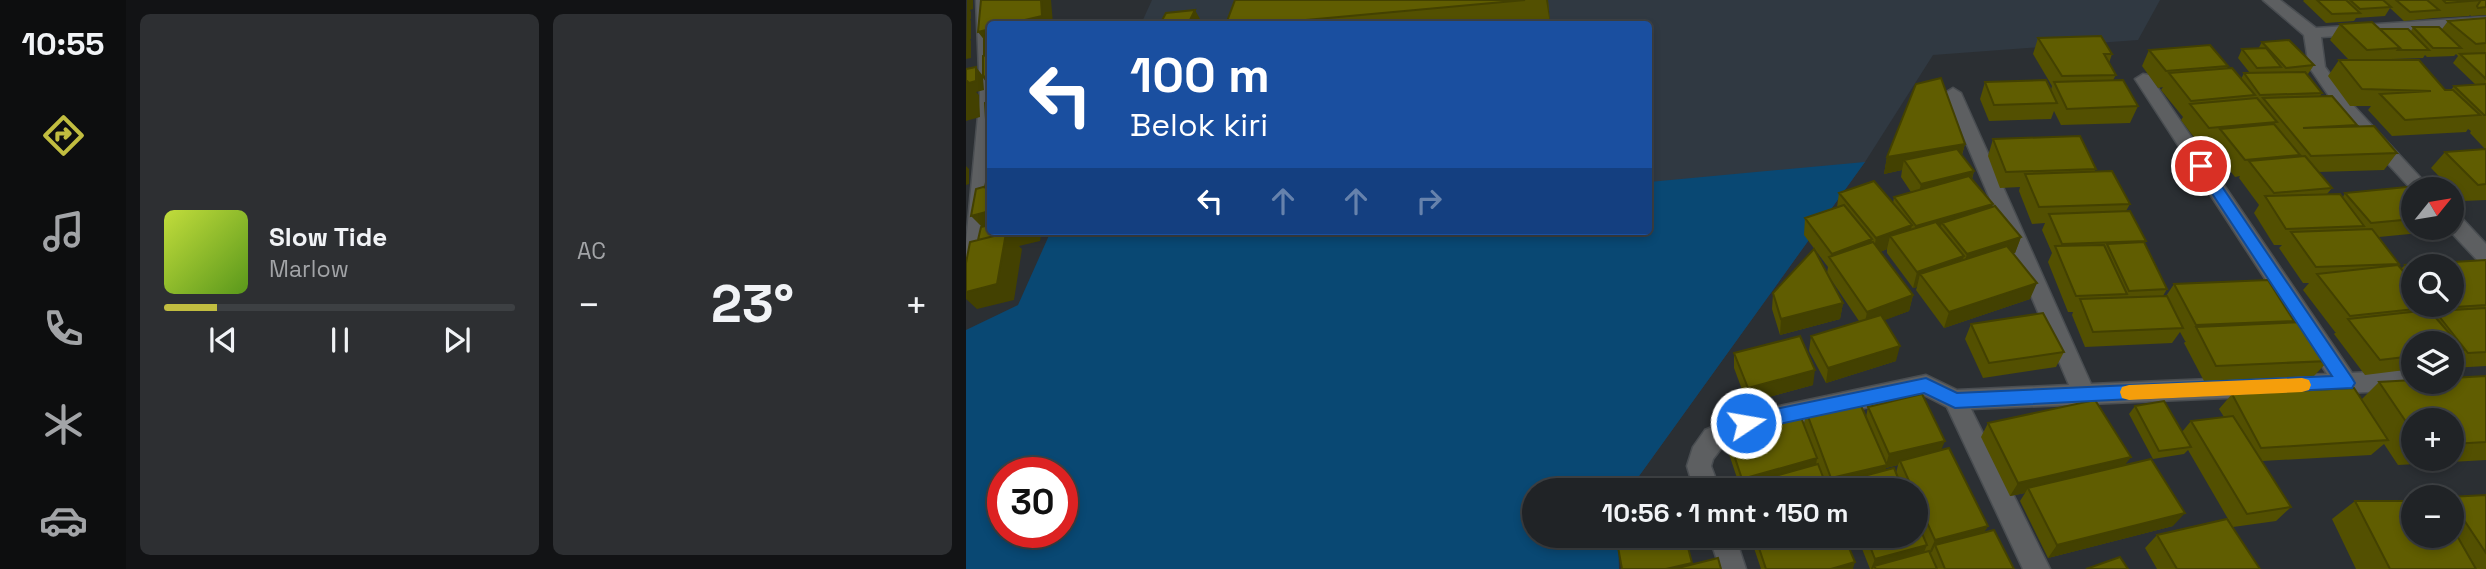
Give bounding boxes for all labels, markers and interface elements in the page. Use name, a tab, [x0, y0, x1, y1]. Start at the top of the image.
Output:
text: 10:55	[21, 24, 105, 64]
text: 100 m	[1130, 44, 1270, 106]
icon: left	[1015, 49, 1106, 140]
text: Belok kiri	[1130, 105, 1268, 145]
icon: directions	[39, 111, 88, 160]
pin	[2171, 136, 2231, 196]
icon: arrive	[2182, 147, 2220, 185]
north arrow	[2401, 177, 2464, 240]
map controls	[2401, 177, 2464, 548]
icon: left	[1191, 182, 1229, 220]
icon: ahead	[1264, 182, 1302, 220]
icon: ahead	[1337, 182, 1375, 220]
icon: right	[1410, 182, 1448, 220]
icon: music	[39, 207, 88, 256]
text: Slow Tide	[269, 220, 387, 254]
text: AC	[577, 236, 606, 266]
text: Marlow	[269, 254, 349, 284]
button: search	[2401, 254, 2464, 317]
text: 23°	[711, 271, 794, 337]
text: −	[577, 281, 601, 329]
text: +	[904, 281, 928, 329]
icon: phone	[39, 304, 88, 353]
icon: previous	[204, 321, 242, 359]
icon: pause	[321, 321, 359, 359]
icon: next	[438, 321, 476, 359]
button: layers	[2401, 331, 2464, 394]
position arrow	[1709, 386, 1783, 460]
icon: climate	[39, 400, 88, 449]
button: +	[2401, 408, 2464, 471]
speed limit sign: 30	[987, 457, 1078, 548]
button: −	[2401, 485, 2464, 548]
icon: car	[39, 496, 88, 545]
text: 10:56 · 1 mnt · 150 m	[1602, 496, 1848, 530]

